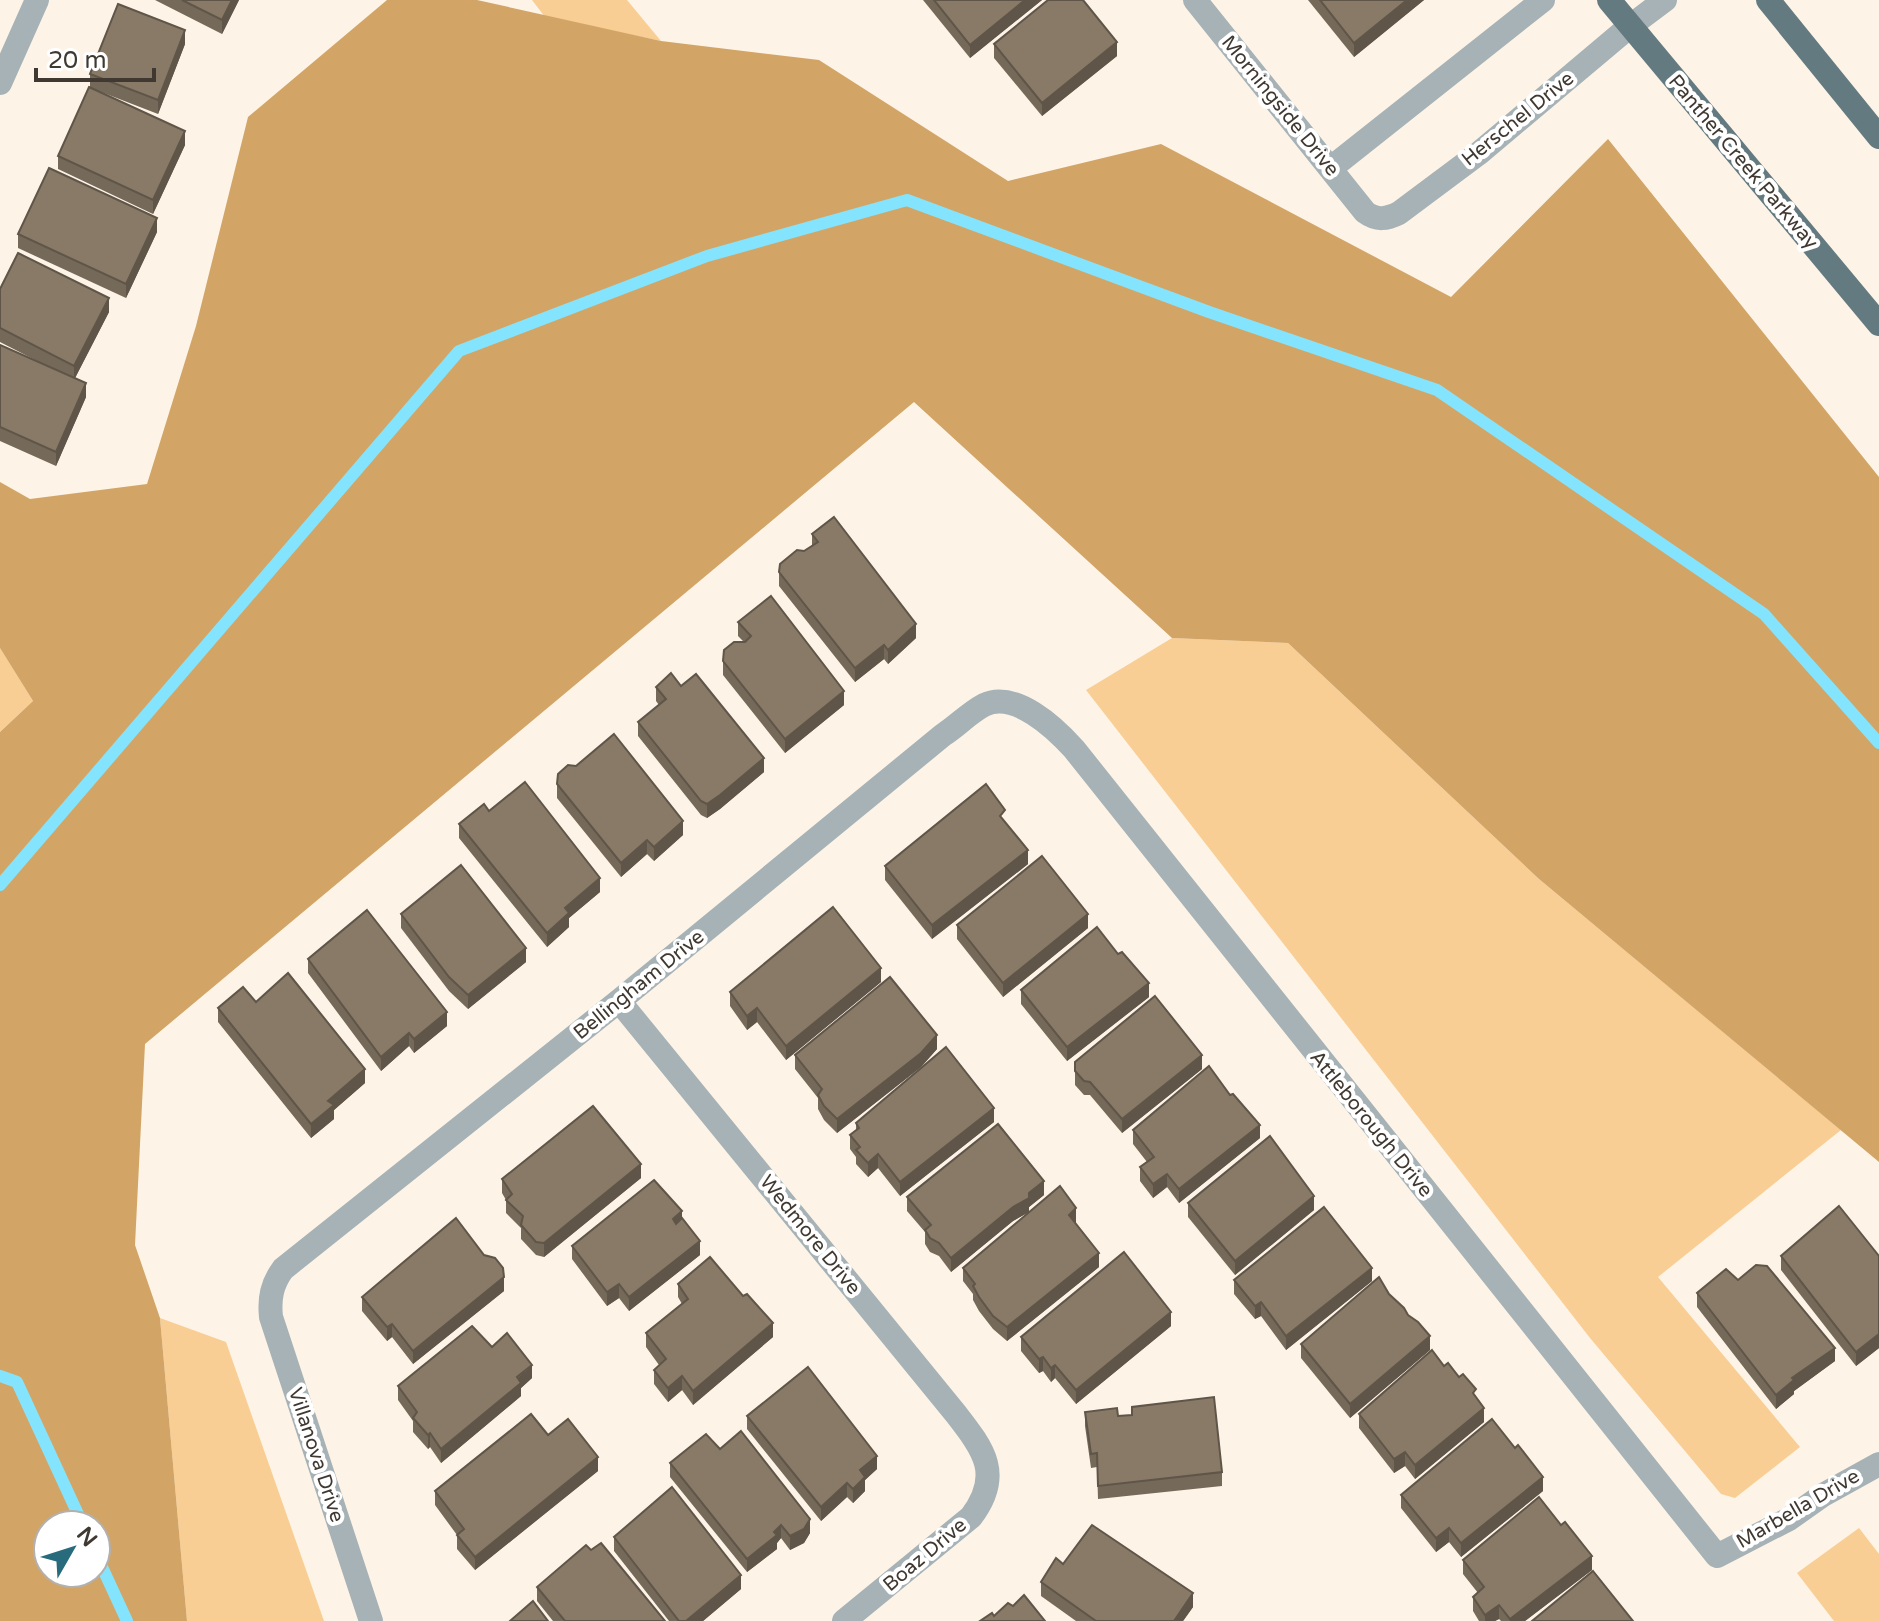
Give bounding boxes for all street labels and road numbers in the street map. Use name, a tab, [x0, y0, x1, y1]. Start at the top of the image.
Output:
street label: Morningside Drive	[1216, 31, 1344, 181]
street label: Herschel Drive	[1457, 67, 1579, 171]
street label: Panther Creek Parkway	[1663, 70, 1823, 254]
street label: Bellingham Drive	[569, 925, 709, 1045]
street label: Attleborough Drive	[1304, 1046, 1438, 1202]
street label: Wedmore Drive	[754, 1170, 866, 1300]
street label: Villanova Drive	[283, 1385, 349, 1525]
street label: Marbella Drive	[1732, 1464, 1864, 1554]
street label: Boaz Drive	[878, 1513, 972, 1597]

